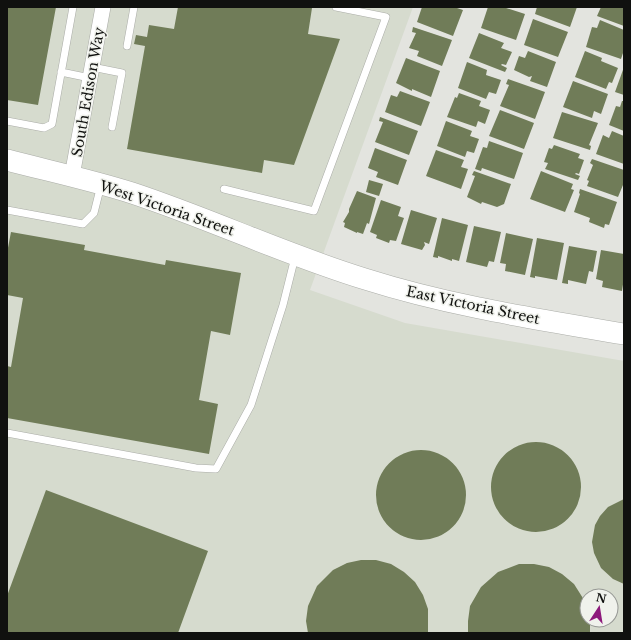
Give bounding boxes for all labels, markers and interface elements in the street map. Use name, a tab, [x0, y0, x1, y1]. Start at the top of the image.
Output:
street label: South Edison Way	[68, 26, 108, 158]
street label: West Victoria Street	[96, 176, 237, 240]
street label: East Victoria Street	[405, 282, 542, 328]
north arrow	[579, 588, 619, 628]
text: N	[595, 590, 608, 606]

